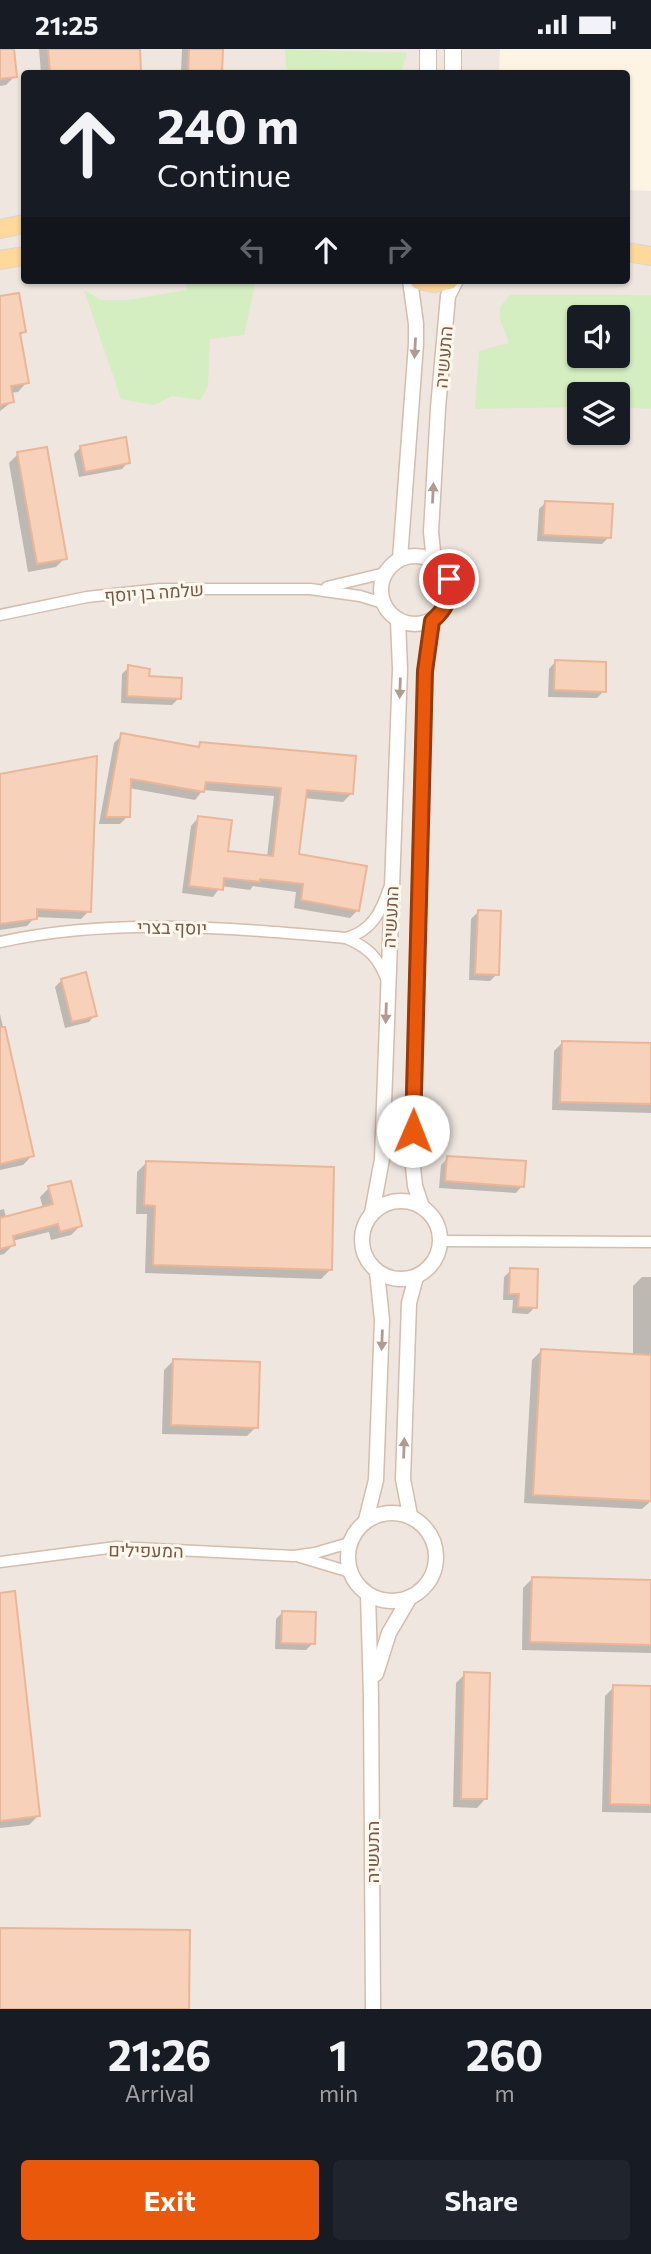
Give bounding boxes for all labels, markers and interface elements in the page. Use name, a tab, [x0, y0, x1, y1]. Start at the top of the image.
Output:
text: 21:25	[35, 9, 98, 40]
text: 240 m	[157, 94, 299, 154]
icon: ahead	[42, 98, 133, 189]
text: Continue	[157, 154, 291, 194]
icon: left	[234, 231, 272, 269]
icon: ahead	[307, 231, 345, 269]
icon: right	[380, 231, 418, 269]
map controls	[567, 305, 630, 445]
button: sound	[567, 305, 630, 368]
street label: התעשיה	[429, 325, 457, 389]
one-way arrow	[409, 337, 420, 359]
button: layers	[567, 382, 630, 445]
one-way arrow	[428, 481, 439, 503]
pin	[419, 549, 479, 609]
icon: arrive	[430, 560, 468, 598]
street label: שלמה בן יוסף	[103, 578, 205, 606]
one-way arrow	[394, 677, 405, 699]
street label: התעשיה	[377, 885, 403, 949]
street label: יוסף בצרי	[137, 915, 207, 939]
one-way arrow	[381, 1002, 392, 1024]
position arrow	[376, 1094, 450, 1168]
one-way arrow	[376, 1329, 387, 1351]
one-way arrow	[398, 1437, 409, 1459]
street label: המעפילים	[108, 1538, 184, 1562]
street label: התעשיה	[361, 1821, 383, 1883]
text: 21:26	[108, 2028, 211, 2080]
text: 1	[329, 2028, 348, 2080]
text: 260	[466, 2028, 543, 2080]
text: Arrival	[125, 2079, 194, 2107]
text: min	[319, 2079, 358, 2107]
text: m	[495, 2079, 515, 2107]
button: Exit	[21, 2160, 319, 2240]
button: Share	[333, 2160, 630, 2240]

